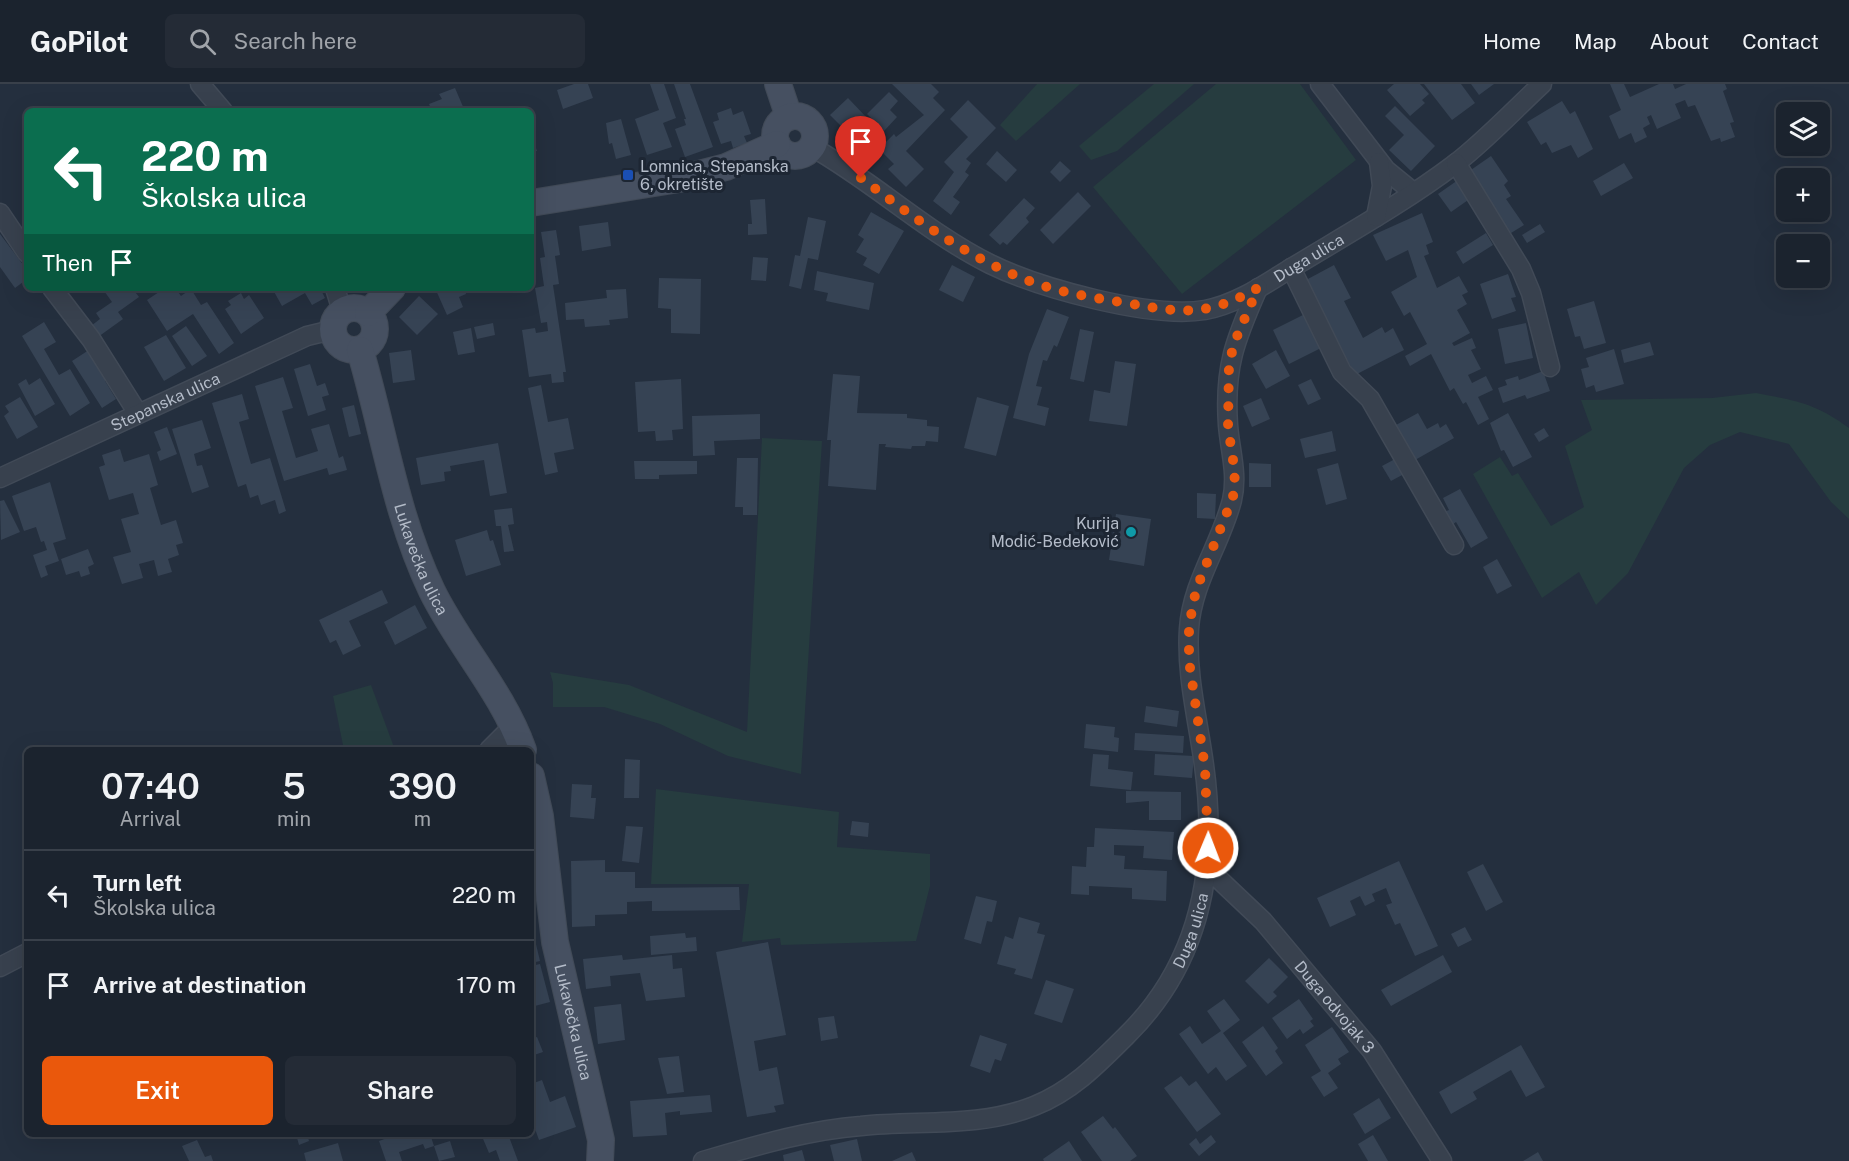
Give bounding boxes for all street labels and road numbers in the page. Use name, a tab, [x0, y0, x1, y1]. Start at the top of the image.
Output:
street label: Duga ulica	[1270, 230, 1347, 287]
street label: Stepanska ulica	[108, 369, 223, 435]
street label: Lukavečka ulica	[390, 501, 452, 618]
street label: Duga ulica	[1169, 891, 1212, 971]
street label: Duga odvojak 3	[1291, 957, 1379, 1057]
street label: Lukavečka ulica	[550, 962, 596, 1082]

